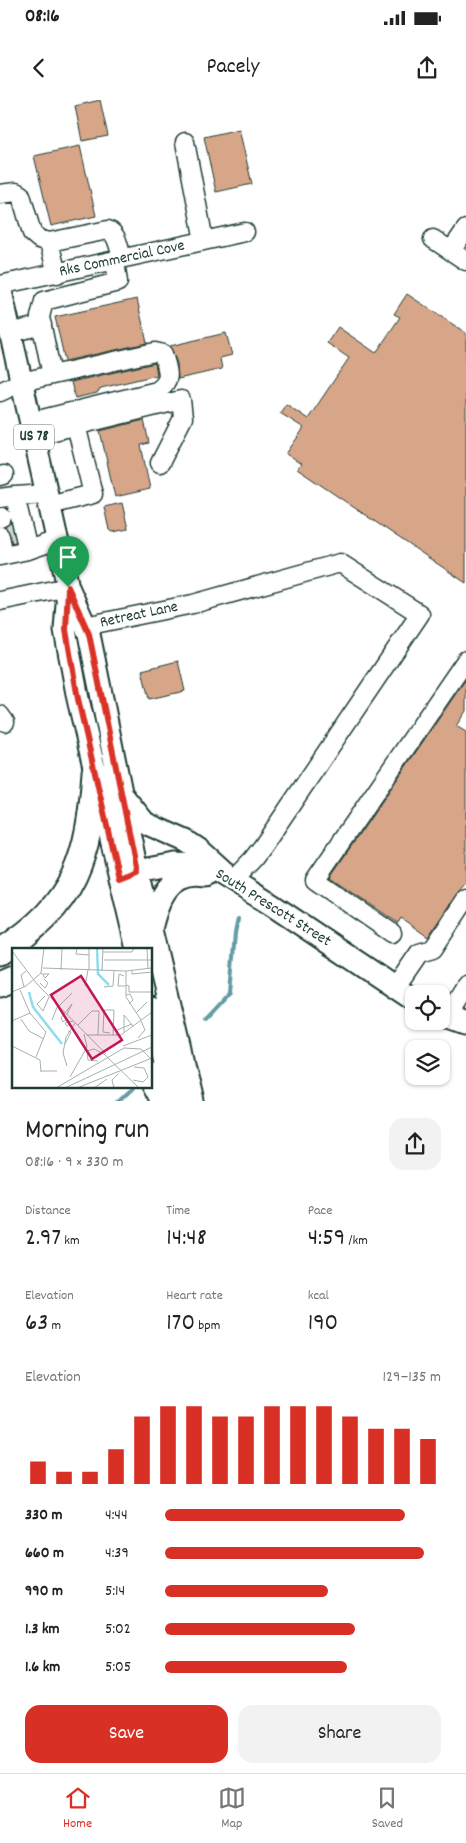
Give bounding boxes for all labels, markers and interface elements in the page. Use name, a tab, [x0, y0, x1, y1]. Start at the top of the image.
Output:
text: 08:16	[25, 4, 60, 31]
text: Pacely	[207, 52, 259, 83]
icon: back	[25, 54, 53, 82]
icon: share	[413, 54, 441, 82]
street label: Rks Commercial Cove	[57, 234, 187, 284]
road number: US 78	[14, 424, 54, 450]
pin	[47, 536, 89, 587]
icon: arrive	[54, 543, 82, 571]
street label: Retreat Lane	[98, 596, 180, 634]
street label: South Prescott Street	[211, 863, 336, 953]
inset map	[12, 948, 152, 1088]
map controls	[405, 985, 450, 1085]
button: locate	[405, 985, 450, 1030]
button: layers	[405, 1040, 450, 1085]
text: Morning run	[25, 1112, 149, 1152]
button: share	[389, 1118, 441, 1170]
text: 08:16 · 9 × 330 m	[25, 1151, 124, 1174]
text: Distance	[25, 1201, 71, 1221]
text: Time	[166, 1201, 190, 1221]
text: Pace	[308, 1201, 332, 1221]
text: 2.97	[25, 1221, 61, 1257]
text: 14:48	[166, 1221, 207, 1257]
text: 4:59	[308, 1221, 345, 1257]
text: km	[61, 1231, 80, 1251]
text: /km	[345, 1231, 368, 1251]
text: Elevation	[25, 1286, 74, 1306]
text: Heart rate	[166, 1286, 223, 1306]
text: kcal	[308, 1286, 329, 1306]
text: 63	[25, 1306, 48, 1342]
text: 170	[166, 1306, 195, 1342]
text: 190	[308, 1306, 338, 1342]
text: m	[48, 1316, 61, 1336]
text: bpm	[195, 1316, 220, 1336]
text: Elevation	[25, 1366, 81, 1389]
text: 129–135 m	[383, 1366, 441, 1389]
text: 330 m	[25, 1504, 63, 1527]
text: 4:44	[105, 1504, 128, 1527]
text: 660 m	[25, 1542, 64, 1565]
text: 4:39	[105, 1542, 129, 1565]
text: 990 m	[25, 1580, 63, 1603]
text: 5:14	[105, 1580, 125, 1603]
text: 1.3 km	[25, 1618, 59, 1641]
text: 5:02	[105, 1618, 131, 1641]
text: 1.6 km	[25, 1656, 60, 1679]
text: 5:05	[105, 1656, 131, 1679]
button: Save	[25, 1705, 228, 1763]
button: Share	[238, 1705, 441, 1763]
tab: Home	[63, 1784, 92, 1834]
tab: Map	[218, 1784, 246, 1834]
tab: Saved	[372, 1784, 403, 1834]

